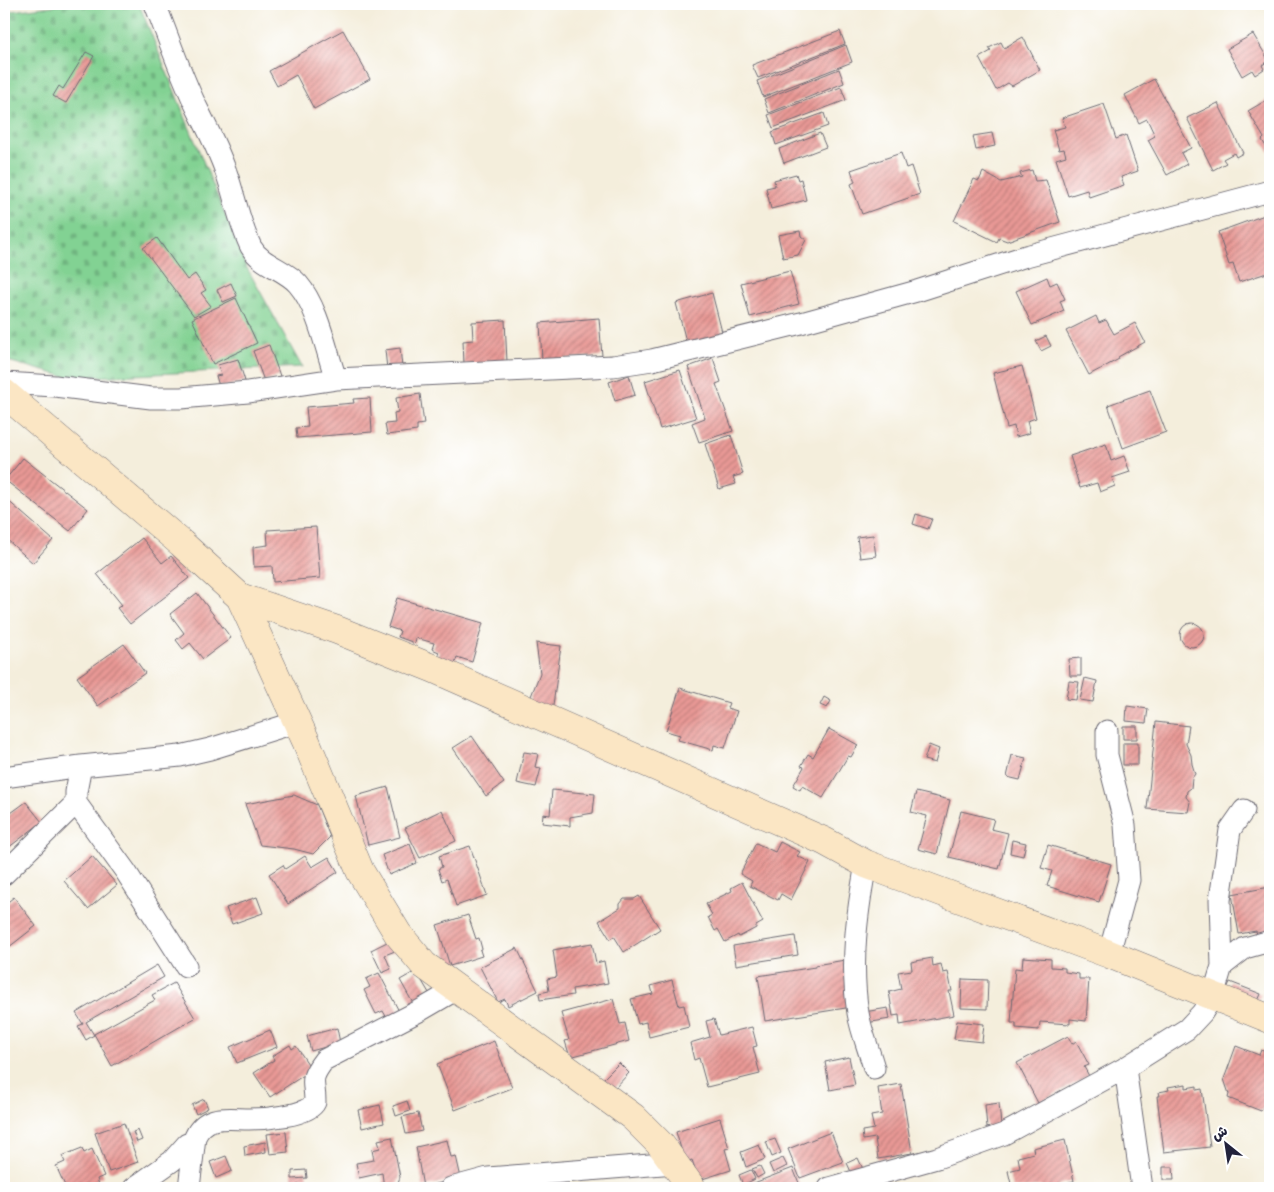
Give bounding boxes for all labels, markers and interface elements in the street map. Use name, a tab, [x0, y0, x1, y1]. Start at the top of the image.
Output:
north arrow	[1202, 1120, 1252, 1170]
text: ش	[1208, 1121, 1232, 1146]

